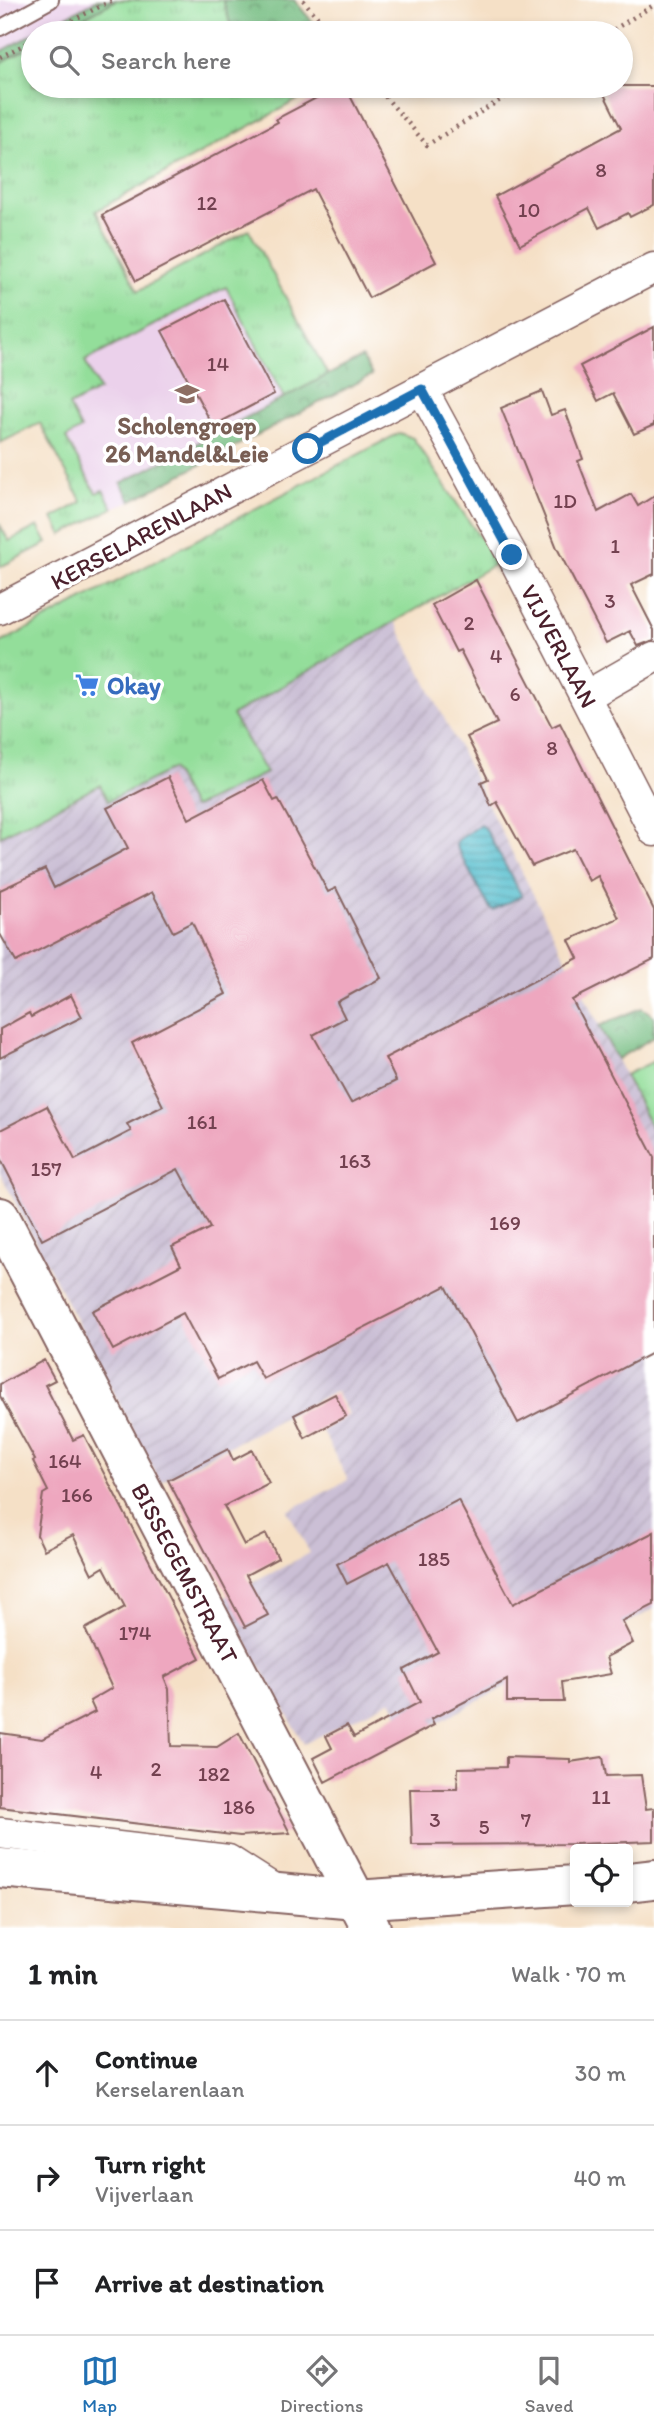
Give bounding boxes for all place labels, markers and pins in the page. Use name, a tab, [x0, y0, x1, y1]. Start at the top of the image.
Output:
school or university icon: Scholengroep 26 Mandel&Leie	[173, 380, 201, 408]
place label: Scholengroep 26 Mandel&Leie	[105, 411, 269, 468]
supermarket icon: Okay	[73, 671, 101, 699]
place label: Okay	[107, 671, 161, 701]

